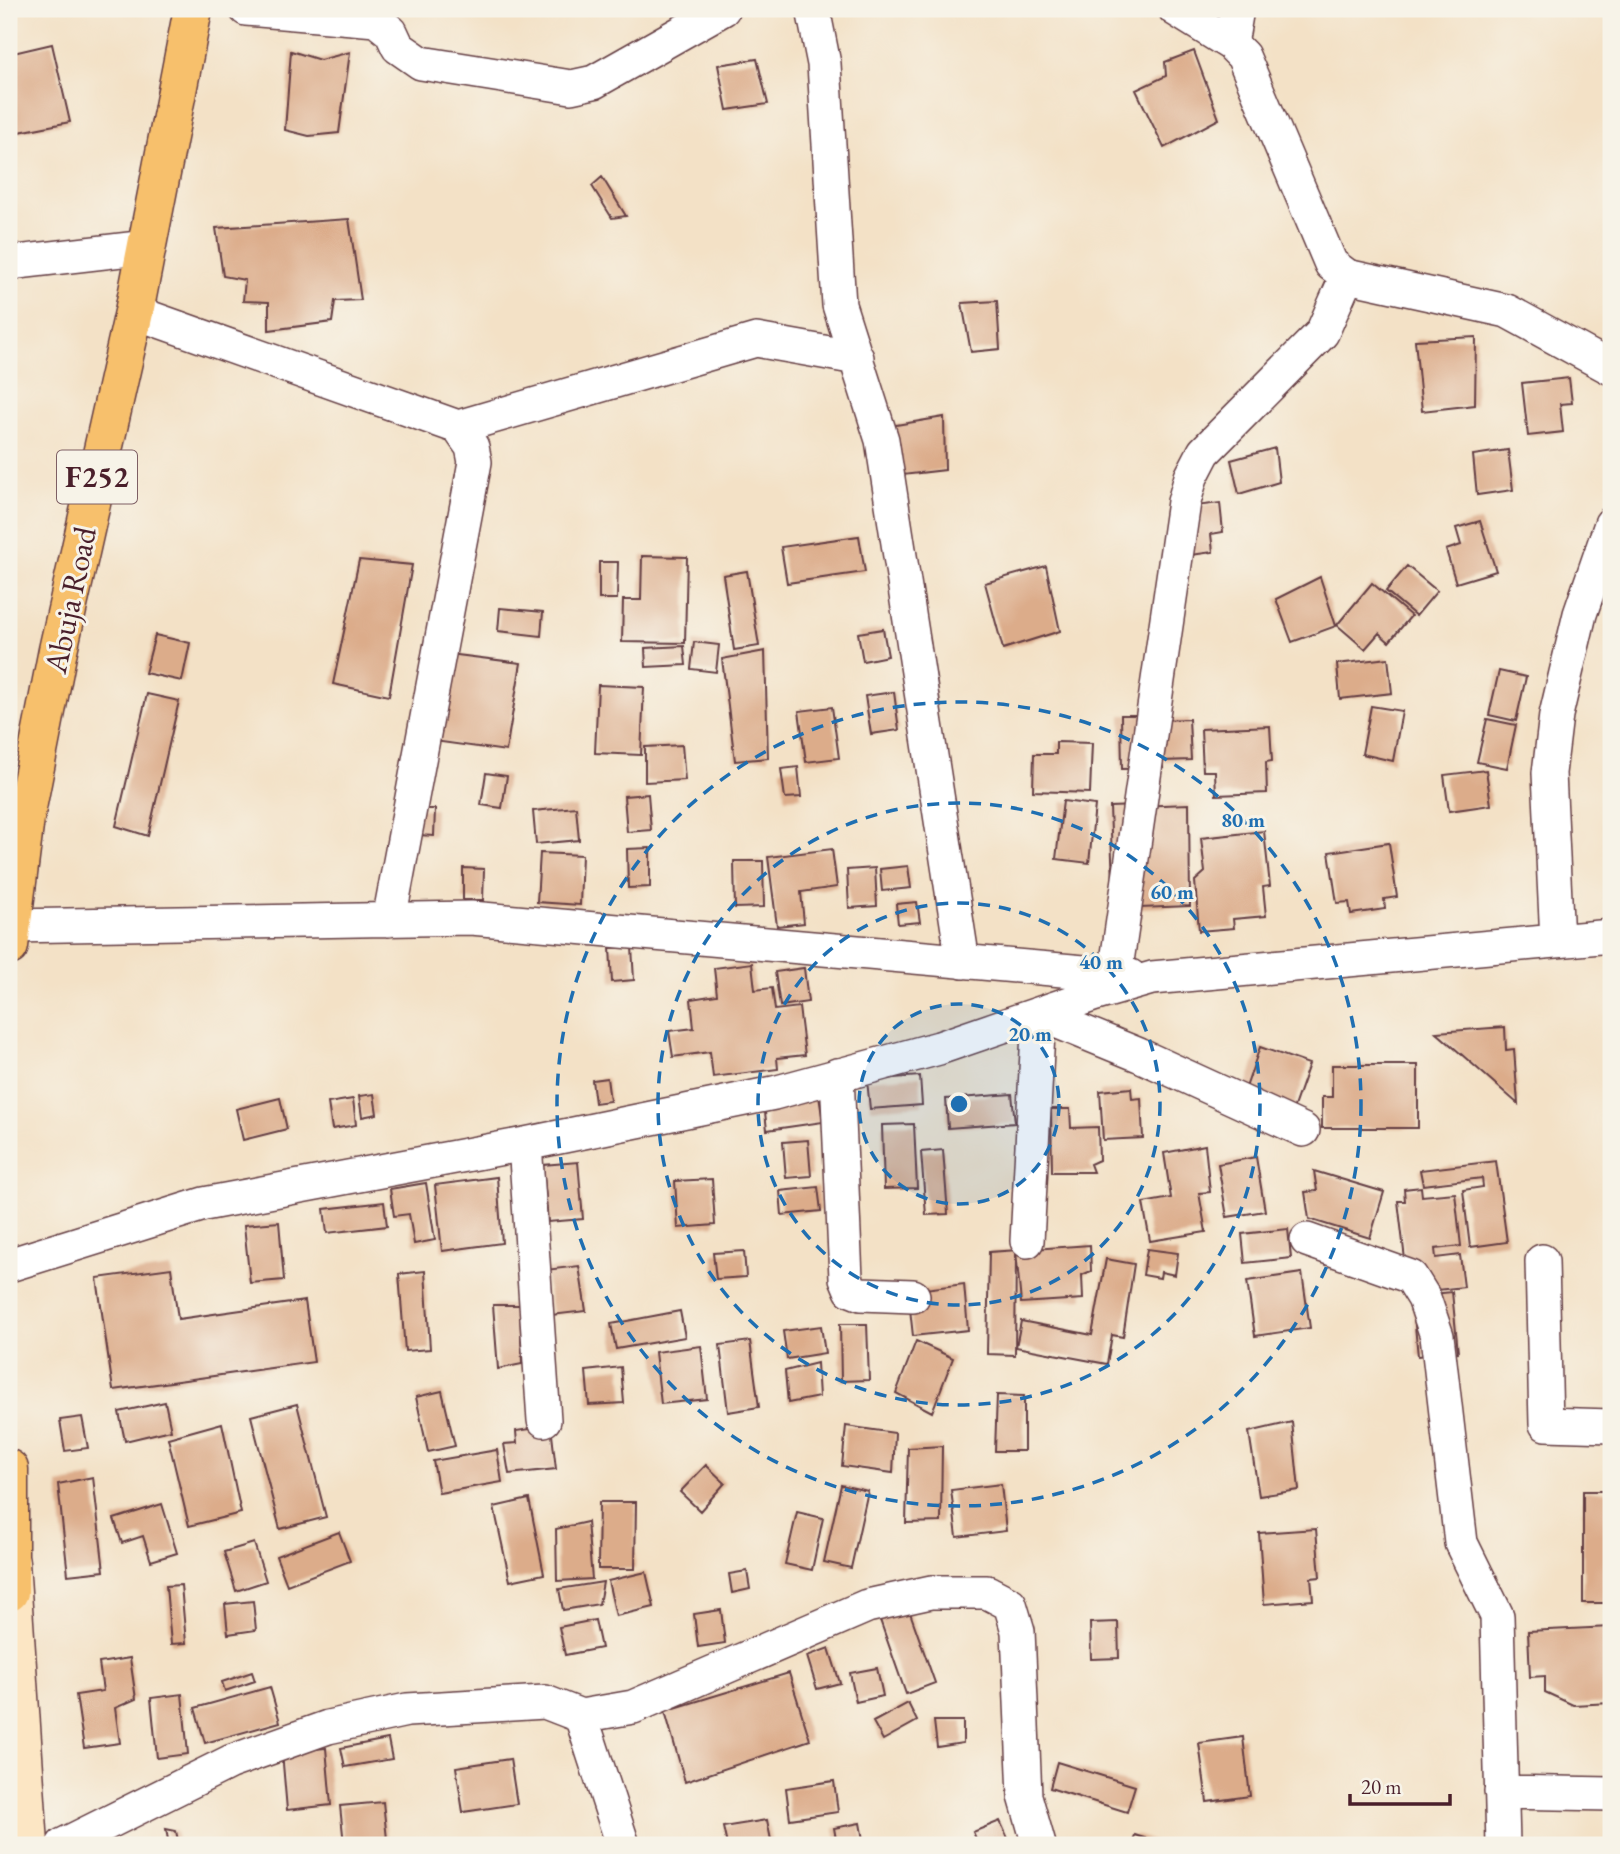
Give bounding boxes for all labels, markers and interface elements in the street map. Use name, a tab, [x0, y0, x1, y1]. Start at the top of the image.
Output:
road number: F252	[57, 450, 137, 504]
street label: Abuja Road	[34, 522, 106, 678]
text: 80 m	[1221, 806, 1265, 833]
text: 60 m	[1150, 878, 1194, 905]
text: 40 m	[1079, 948, 1123, 975]
text: 20 m	[1008, 1020, 1052, 1047]
centre of rings	[947, 1092, 971, 1116]
scale bar	[1350, 1763, 1450, 1807]
text: 20 m	[1361, 1773, 1402, 1800]

